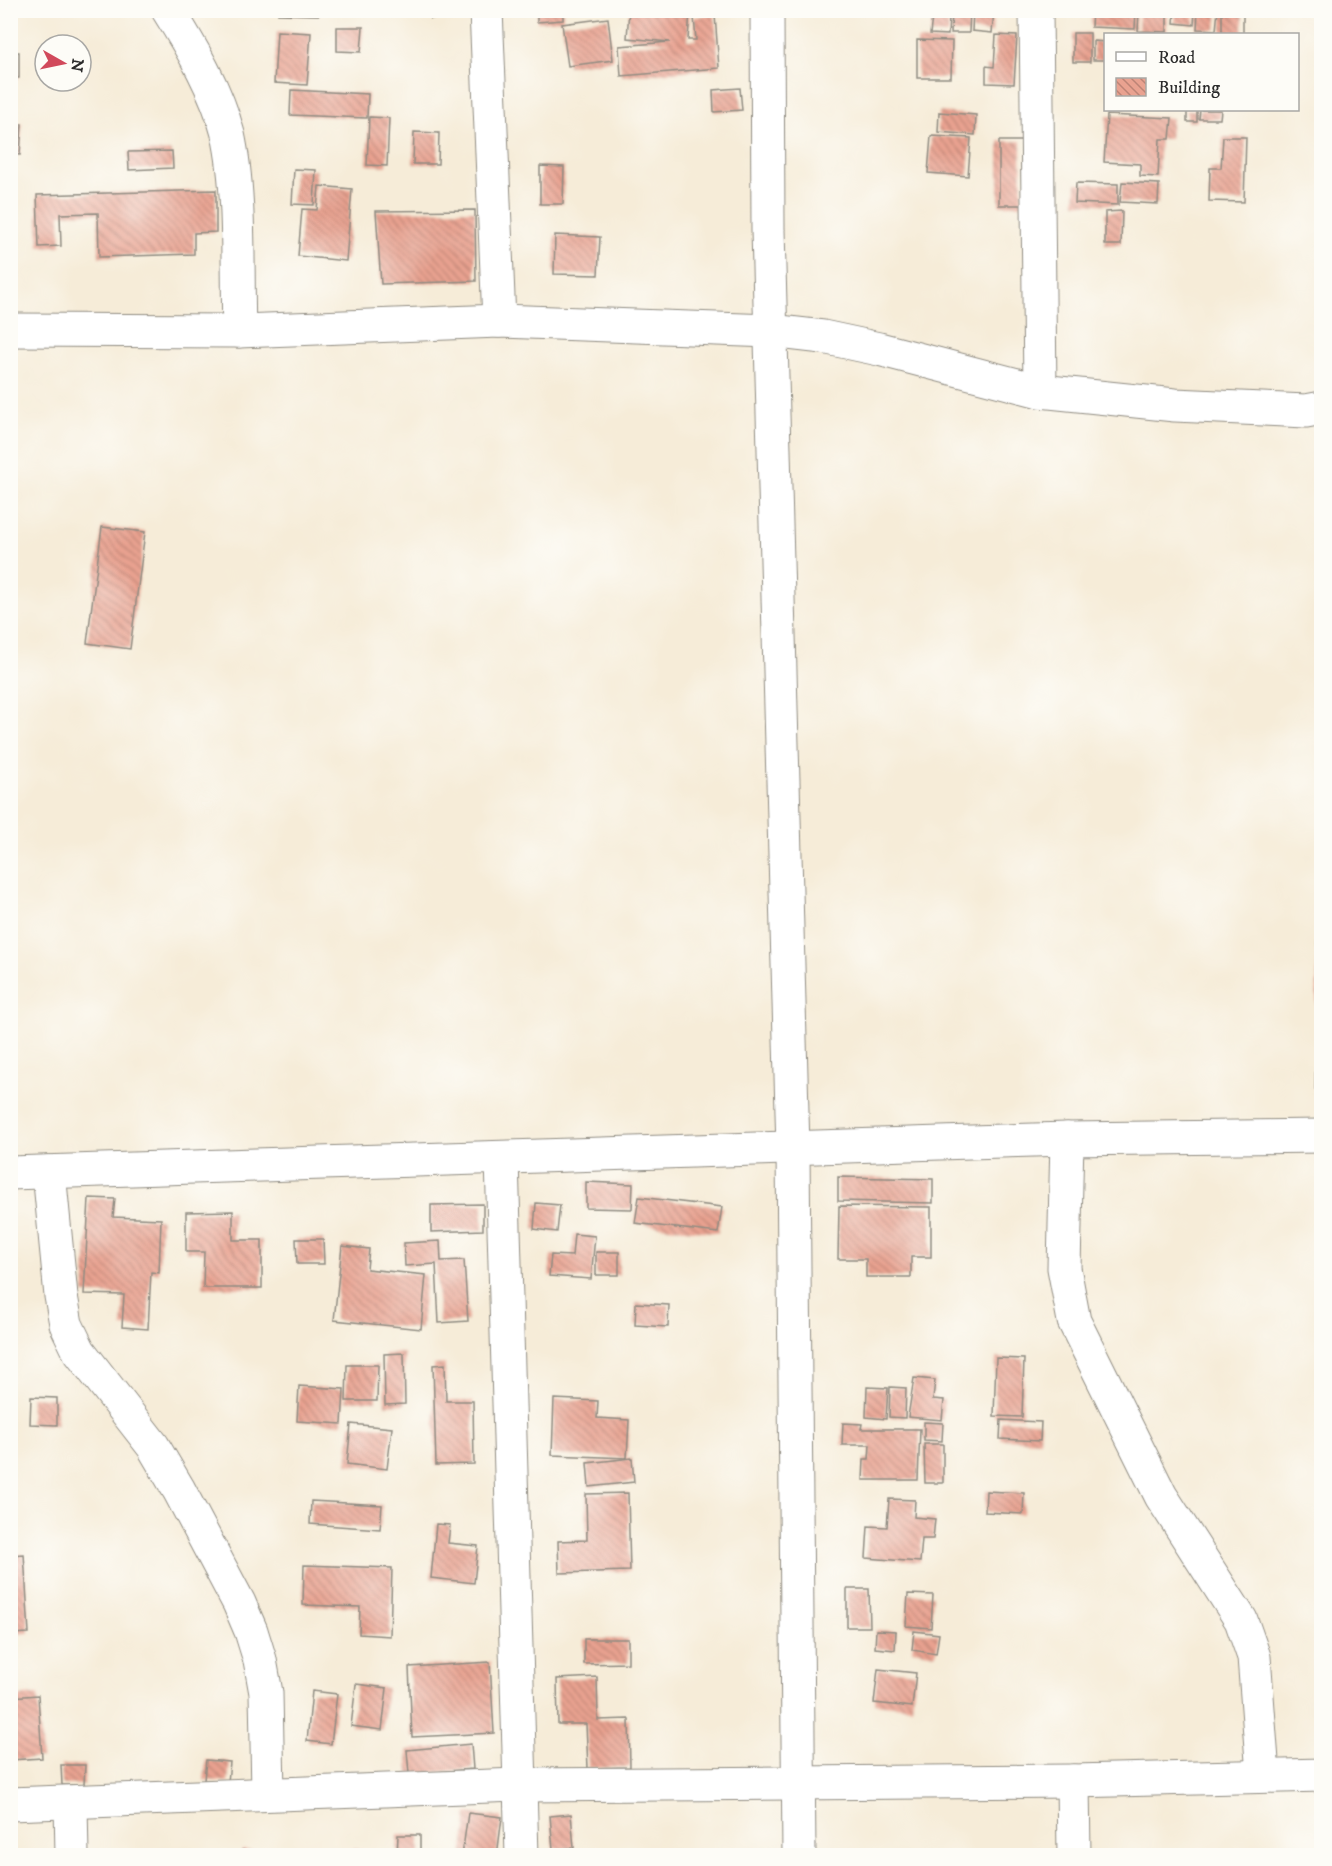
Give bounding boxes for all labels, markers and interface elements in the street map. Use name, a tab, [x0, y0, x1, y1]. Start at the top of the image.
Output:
north arrow	[33, 33, 93, 93]
legend	[1104, 33, 1299, 111]
text: Road	[1158, 47, 1195, 69]
text: N	[66, 57, 88, 73]
text: Building	[1158, 77, 1220, 99]

